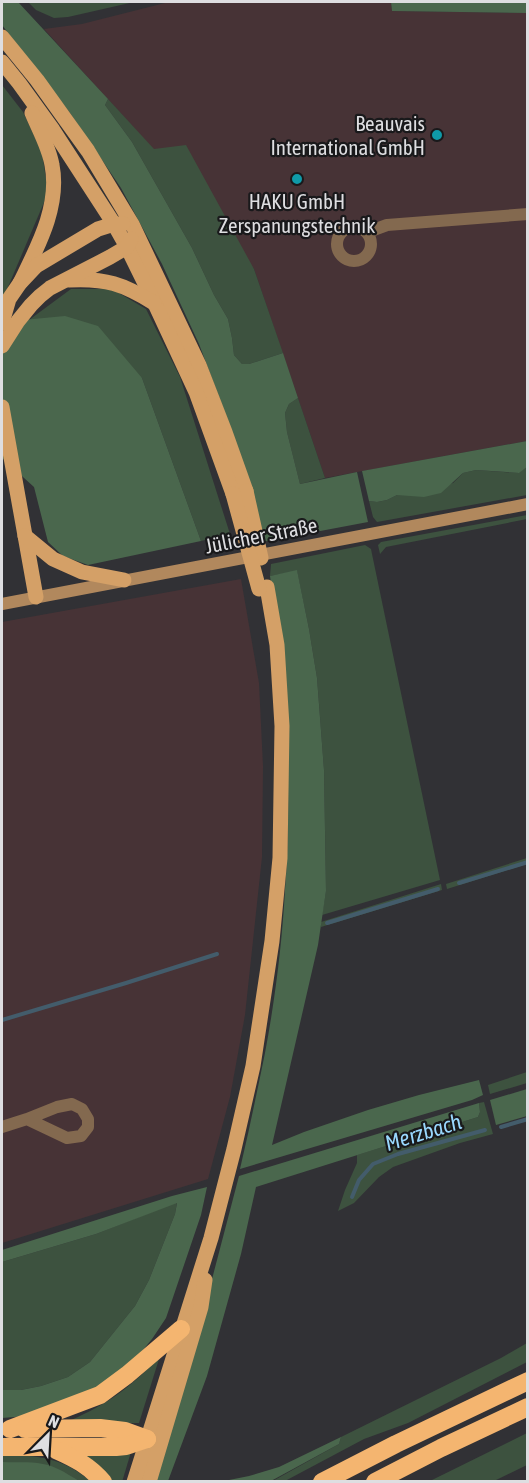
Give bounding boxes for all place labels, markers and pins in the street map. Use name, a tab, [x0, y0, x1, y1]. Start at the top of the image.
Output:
place label: Beauvais International GmbH	[270, 111, 425, 159]
marker: Beauvais International GmbH	[430, 128, 444, 142]
marker: HAKU GmbH Zerspanungstechnik	[290, 172, 304, 186]
place label: HAKU GmbH Zerspanungstechnik	[219, 189, 375, 237]

